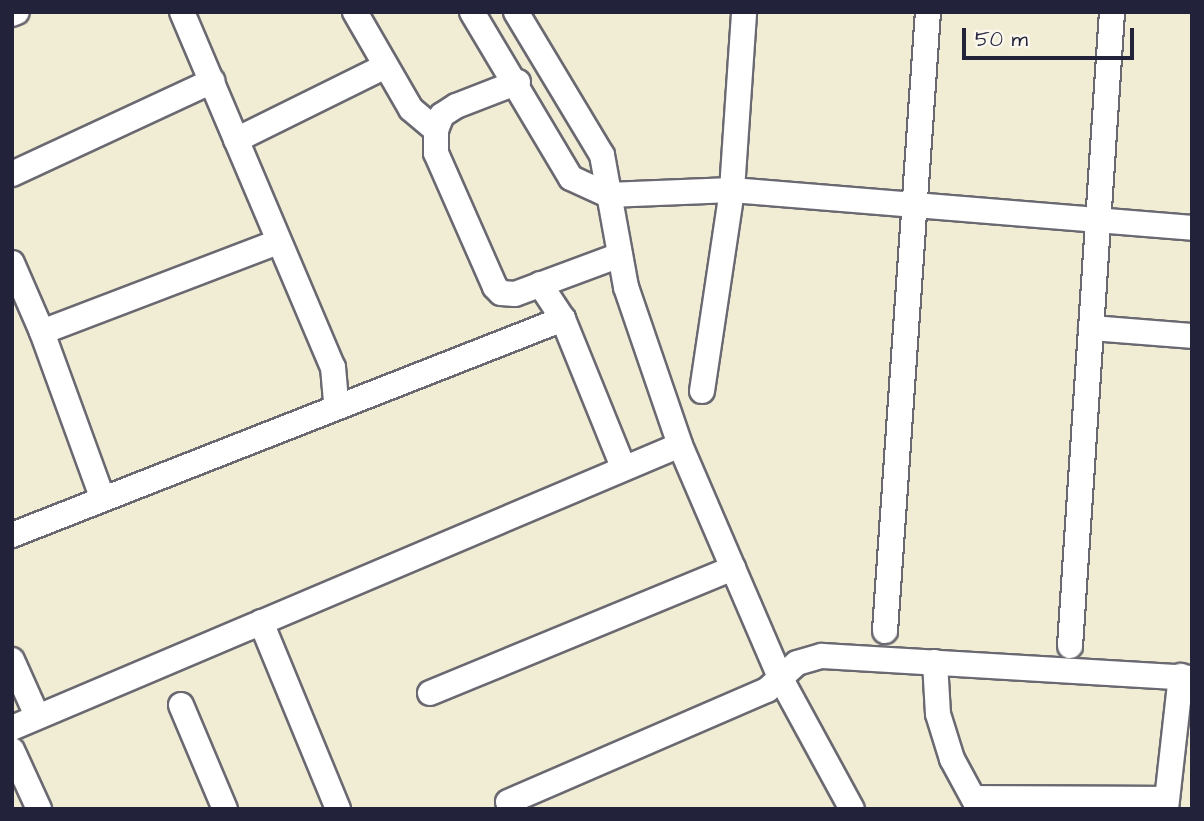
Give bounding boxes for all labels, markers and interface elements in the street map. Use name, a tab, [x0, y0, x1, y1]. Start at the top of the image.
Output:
scale bar	[966, 14, 1138, 58]
text: 50 m	[975, 25, 1028, 54]

